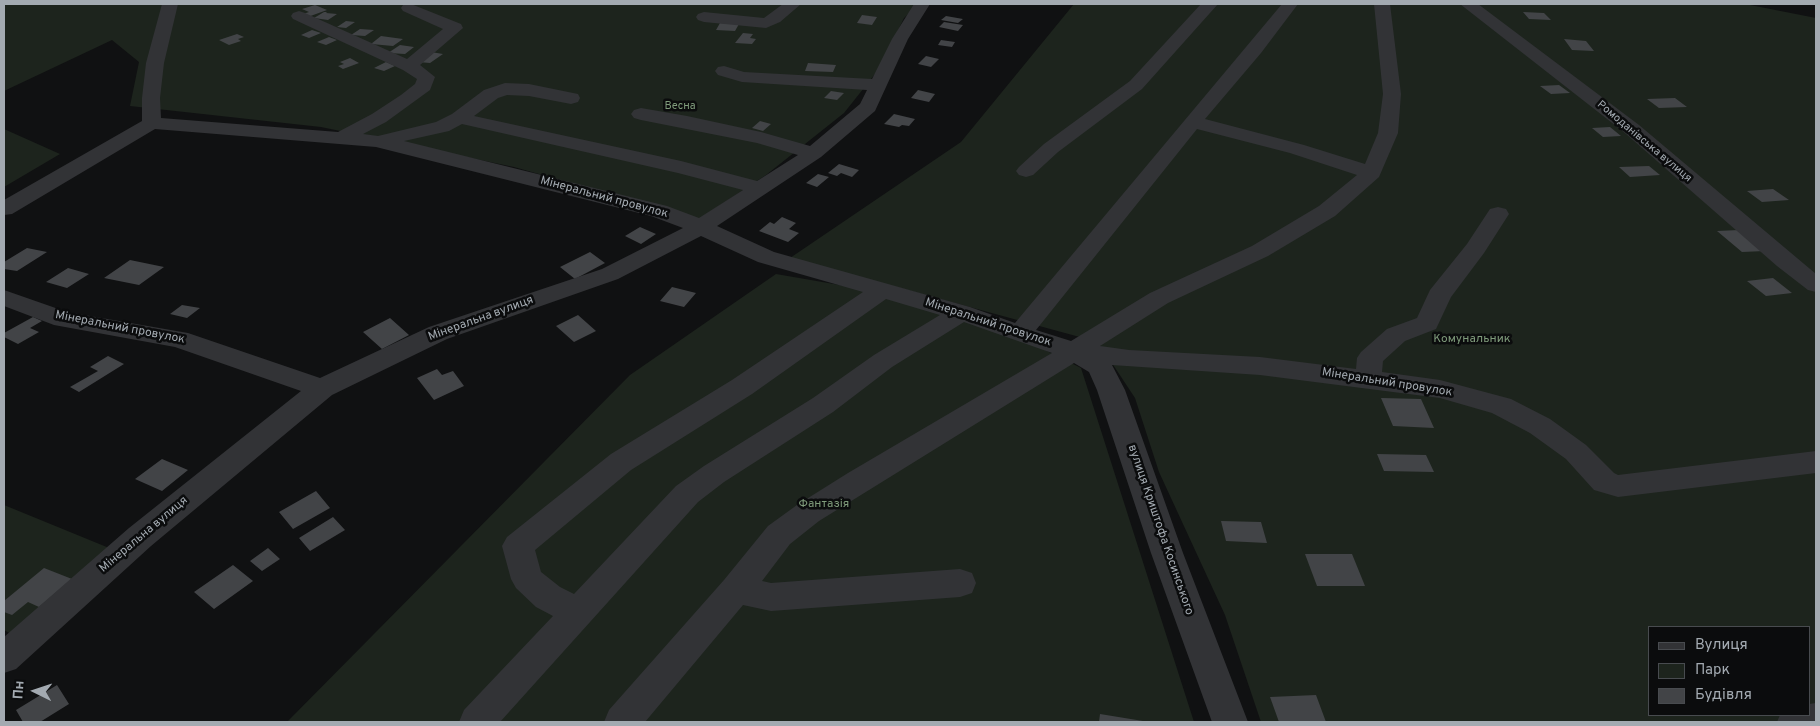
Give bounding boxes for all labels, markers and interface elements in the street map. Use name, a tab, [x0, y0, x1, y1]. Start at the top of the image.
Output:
street label: Ромоданівська вулиця	[1594, 99, 1694, 185]
park label: Весна	[664, 100, 696, 114]
street label: Мінеральний провулок	[538, 174, 670, 222]
street label: Мінеральна вулиця	[426, 293, 536, 345]
street label: Мінеральний провулок	[923, 296, 1053, 350]
street label: Мінеральний провулок	[54, 308, 186, 348]
park label: Комунальник	[1433, 333, 1511, 347]
street label: Мінеральний провулок	[1321, 366, 1453, 400]
street label: вулиця Криштофа Косинського	[1124, 443, 1196, 617]
street label: Мінеральна вулиця	[97, 494, 191, 576]
park label: Фантазія	[799, 498, 849, 512]
legend	[1648, 626, 1810, 716]
text: Вулиця	[1695, 636, 1748, 655]
text: Парк	[1695, 661, 1730, 680]
north arrow	[10, 666, 60, 716]
text: Пн	[10, 680, 29, 700]
text: Будівля	[1695, 686, 1752, 705]

